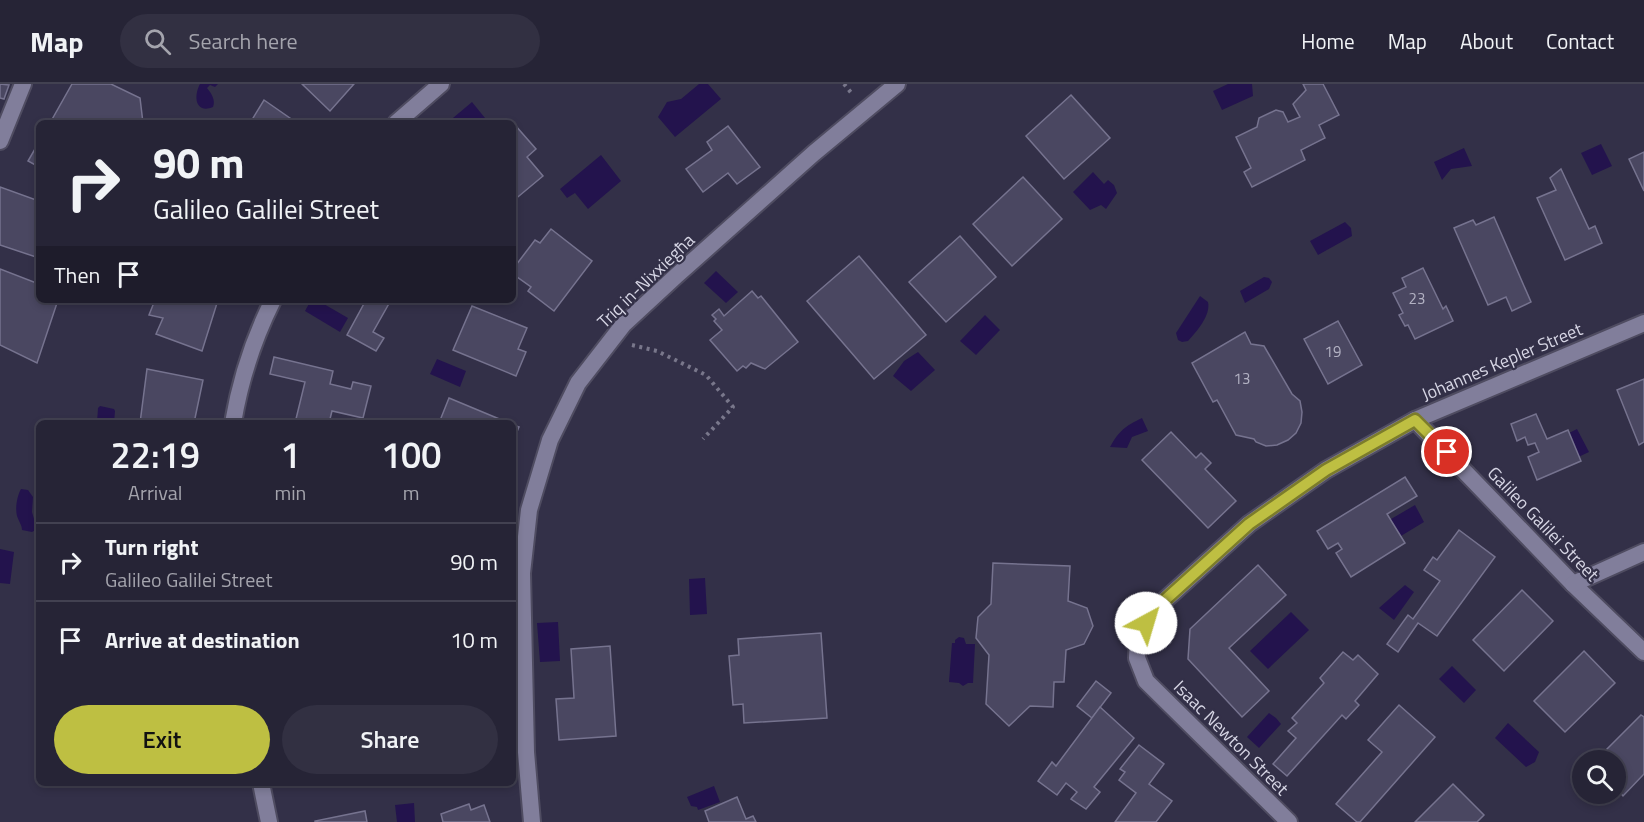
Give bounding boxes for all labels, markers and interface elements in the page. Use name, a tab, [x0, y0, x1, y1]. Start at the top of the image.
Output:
search box	[120, 14, 540, 68]
text: Map	[30, 20, 84, 63]
text: Search here	[189, 24, 298, 58]
icon: search	[141, 25, 174, 58]
text: Home	[1301, 25, 1355, 57]
text: Map	[1388, 25, 1427, 57]
text: About	[1460, 25, 1513, 57]
text: Contact	[1546, 25, 1614, 57]
text: 90 m	[153, 130, 245, 194]
icon: right	[54, 144, 132, 222]
text: Galileo Galilei Street	[153, 188, 379, 229]
street label: Triq in-Nixxiegħa	[591, 227, 700, 334]
text: Then	[54, 258, 100, 292]
icon: arrive	[112, 258, 145, 291]
house number: 23	[1409, 287, 1425, 310]
street label: Johannes Kepler Street	[1417, 315, 1587, 408]
house number: 19	[1325, 340, 1341, 363]
house number: 13	[1234, 367, 1250, 390]
pin	[1421, 426, 1472, 477]
text: 22:19	[111, 427, 200, 482]
text: 1	[280, 427, 300, 482]
text: 100	[381, 427, 441, 482]
icon: arrive	[1430, 435, 1463, 468]
street label: Galileo Galilei Street	[1481, 460, 1606, 588]
text: Arrival	[128, 477, 182, 508]
text: min	[274, 477, 306, 508]
text: m	[403, 477, 419, 508]
text: Turn right	[105, 530, 199, 564]
text: 90 m	[450, 545, 498, 579]
icon: right	[54, 546, 87, 579]
text: Galileo Galilei Street	[105, 564, 272, 595]
position arrow	[1114, 591, 1178, 655]
text: Arrive at destination	[105, 623, 300, 657]
text: 10 m	[450, 623, 498, 657]
icon: arrive	[54, 624, 87, 657]
street label: Isaac Newton Street	[1168, 674, 1296, 802]
button: Exit	[54, 705, 270, 774]
button: Share	[282, 705, 498, 774]
map controls	[1572, 750, 1626, 804]
button: search	[1572, 750, 1626, 804]

